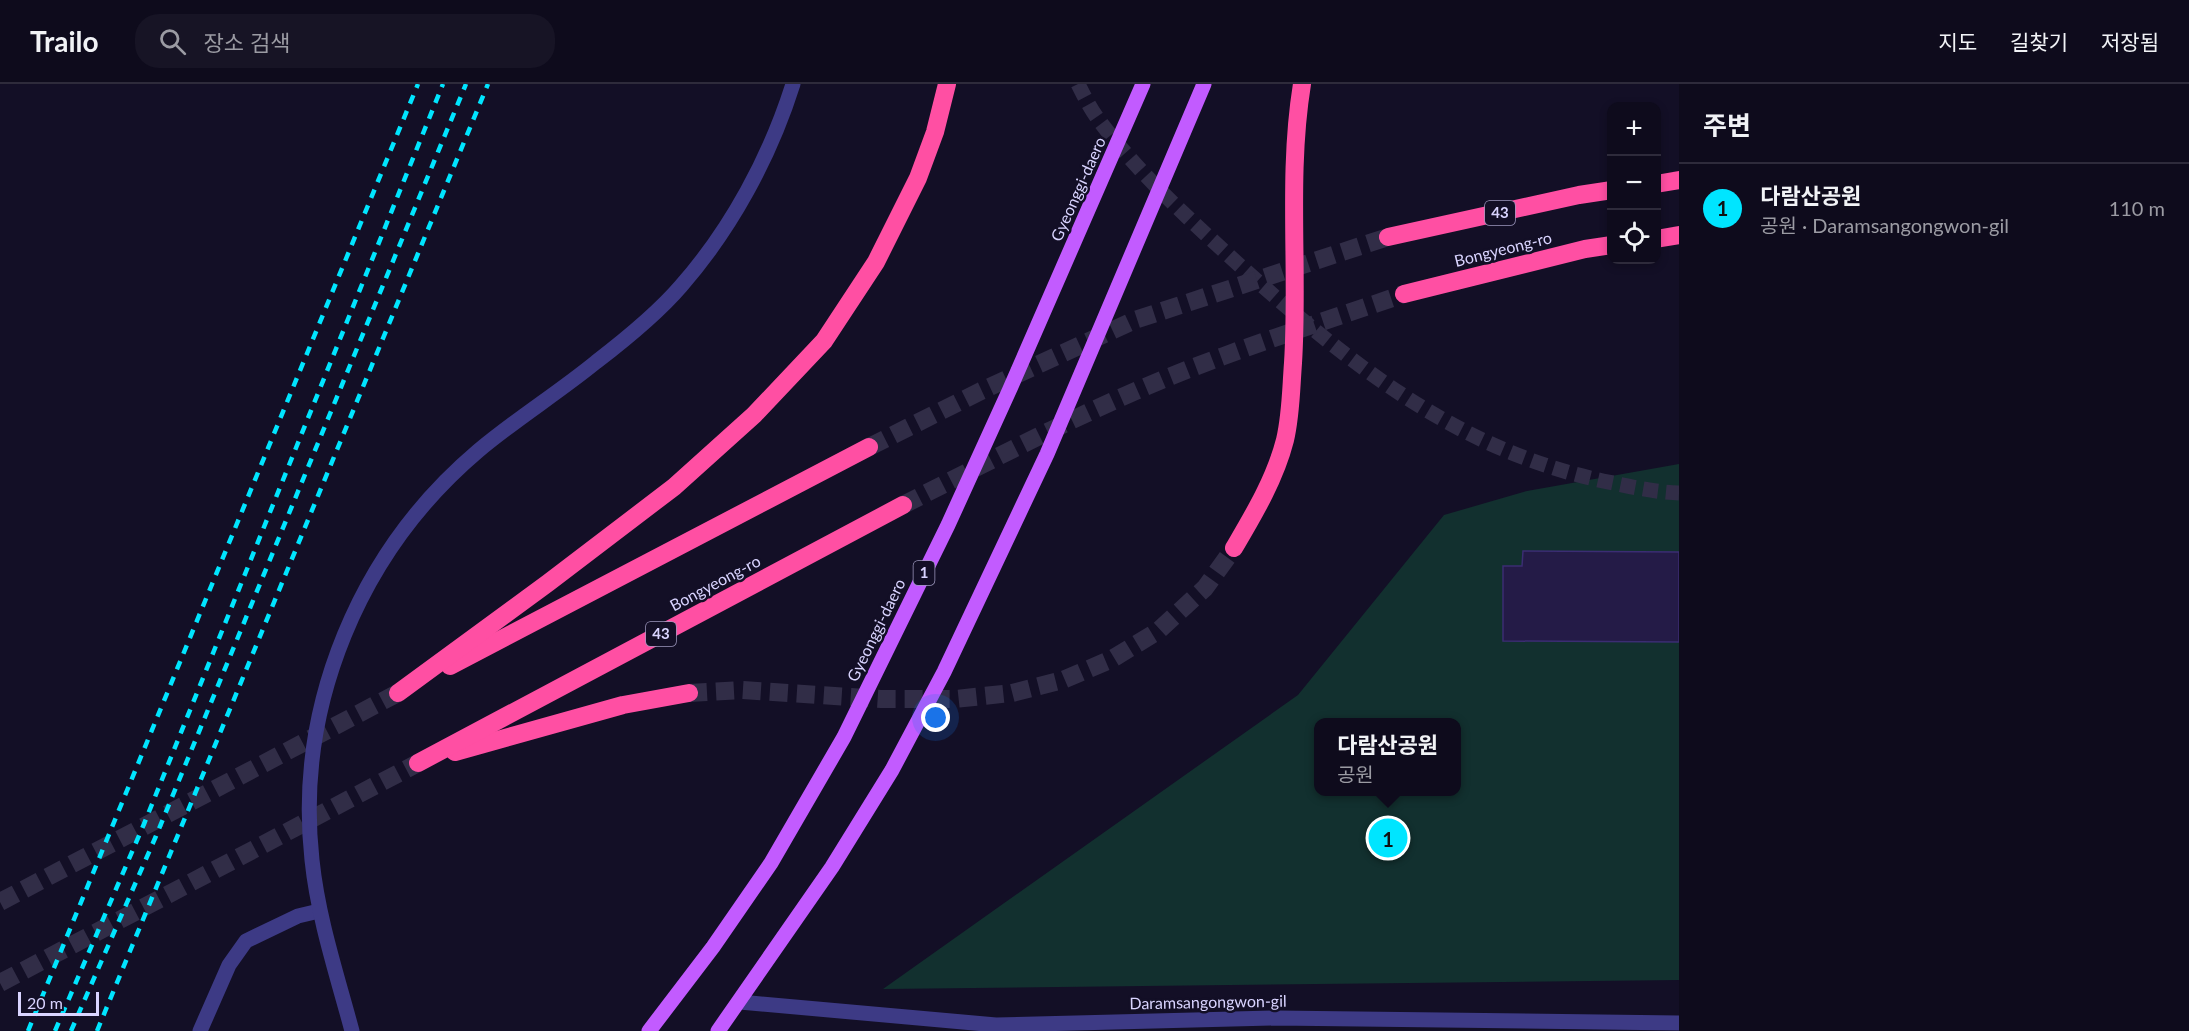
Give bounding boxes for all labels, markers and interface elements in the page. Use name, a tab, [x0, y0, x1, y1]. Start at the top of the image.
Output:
search box	[135, 14, 555, 68]
text: Trailo	[30, 24, 99, 58]
icon: search	[156, 25, 189, 58]
text: 장소 검색	[204, 29, 290, 56]
text: 지도	[1938, 29, 1977, 54]
text: 길찾기	[2010, 29, 2068, 54]
text: 저장됨	[2101, 29, 2159, 54]
map controls	[1607, 102, 1661, 264]
button: +	[1607, 102, 1661, 156]
text: 주변	[1703, 109, 1751, 141]
street label: Gyeonggi-daero	[1046, 134, 1109, 244]
button: −	[1607, 156, 1661, 210]
text: 다람산공원	[1760, 182, 1861, 209]
text: 1	[1717, 196, 1728, 220]
text: 110 m	[2109, 196, 2165, 220]
road number: 43	[1485, 201, 1515, 225]
button: locate	[1607, 210, 1661, 264]
text: 공원 · Daramsangongwon-gil	[1760, 213, 2009, 237]
street label: Bongyeong-ro	[1452, 227, 1554, 270]
street label: Bongyeong-ro	[666, 551, 763, 614]
road number: 1	[914, 561, 934, 585]
street label: Gyeonggi-daero	[842, 575, 909, 684]
road number: 43	[646, 622, 676, 646]
your location	[921, 703, 950, 732]
popup	[1314, 718, 1461, 796]
text: 다람산공원	[1337, 731, 1438, 758]
text: 공원	[1337, 762, 1374, 786]
pin: 1	[1368, 816, 1408, 861]
scale bar	[18, 989, 99, 1016]
street label: Daramsangongwon-gil	[1129, 991, 1287, 1012]
text: 20 m	[27, 993, 63, 1012]

